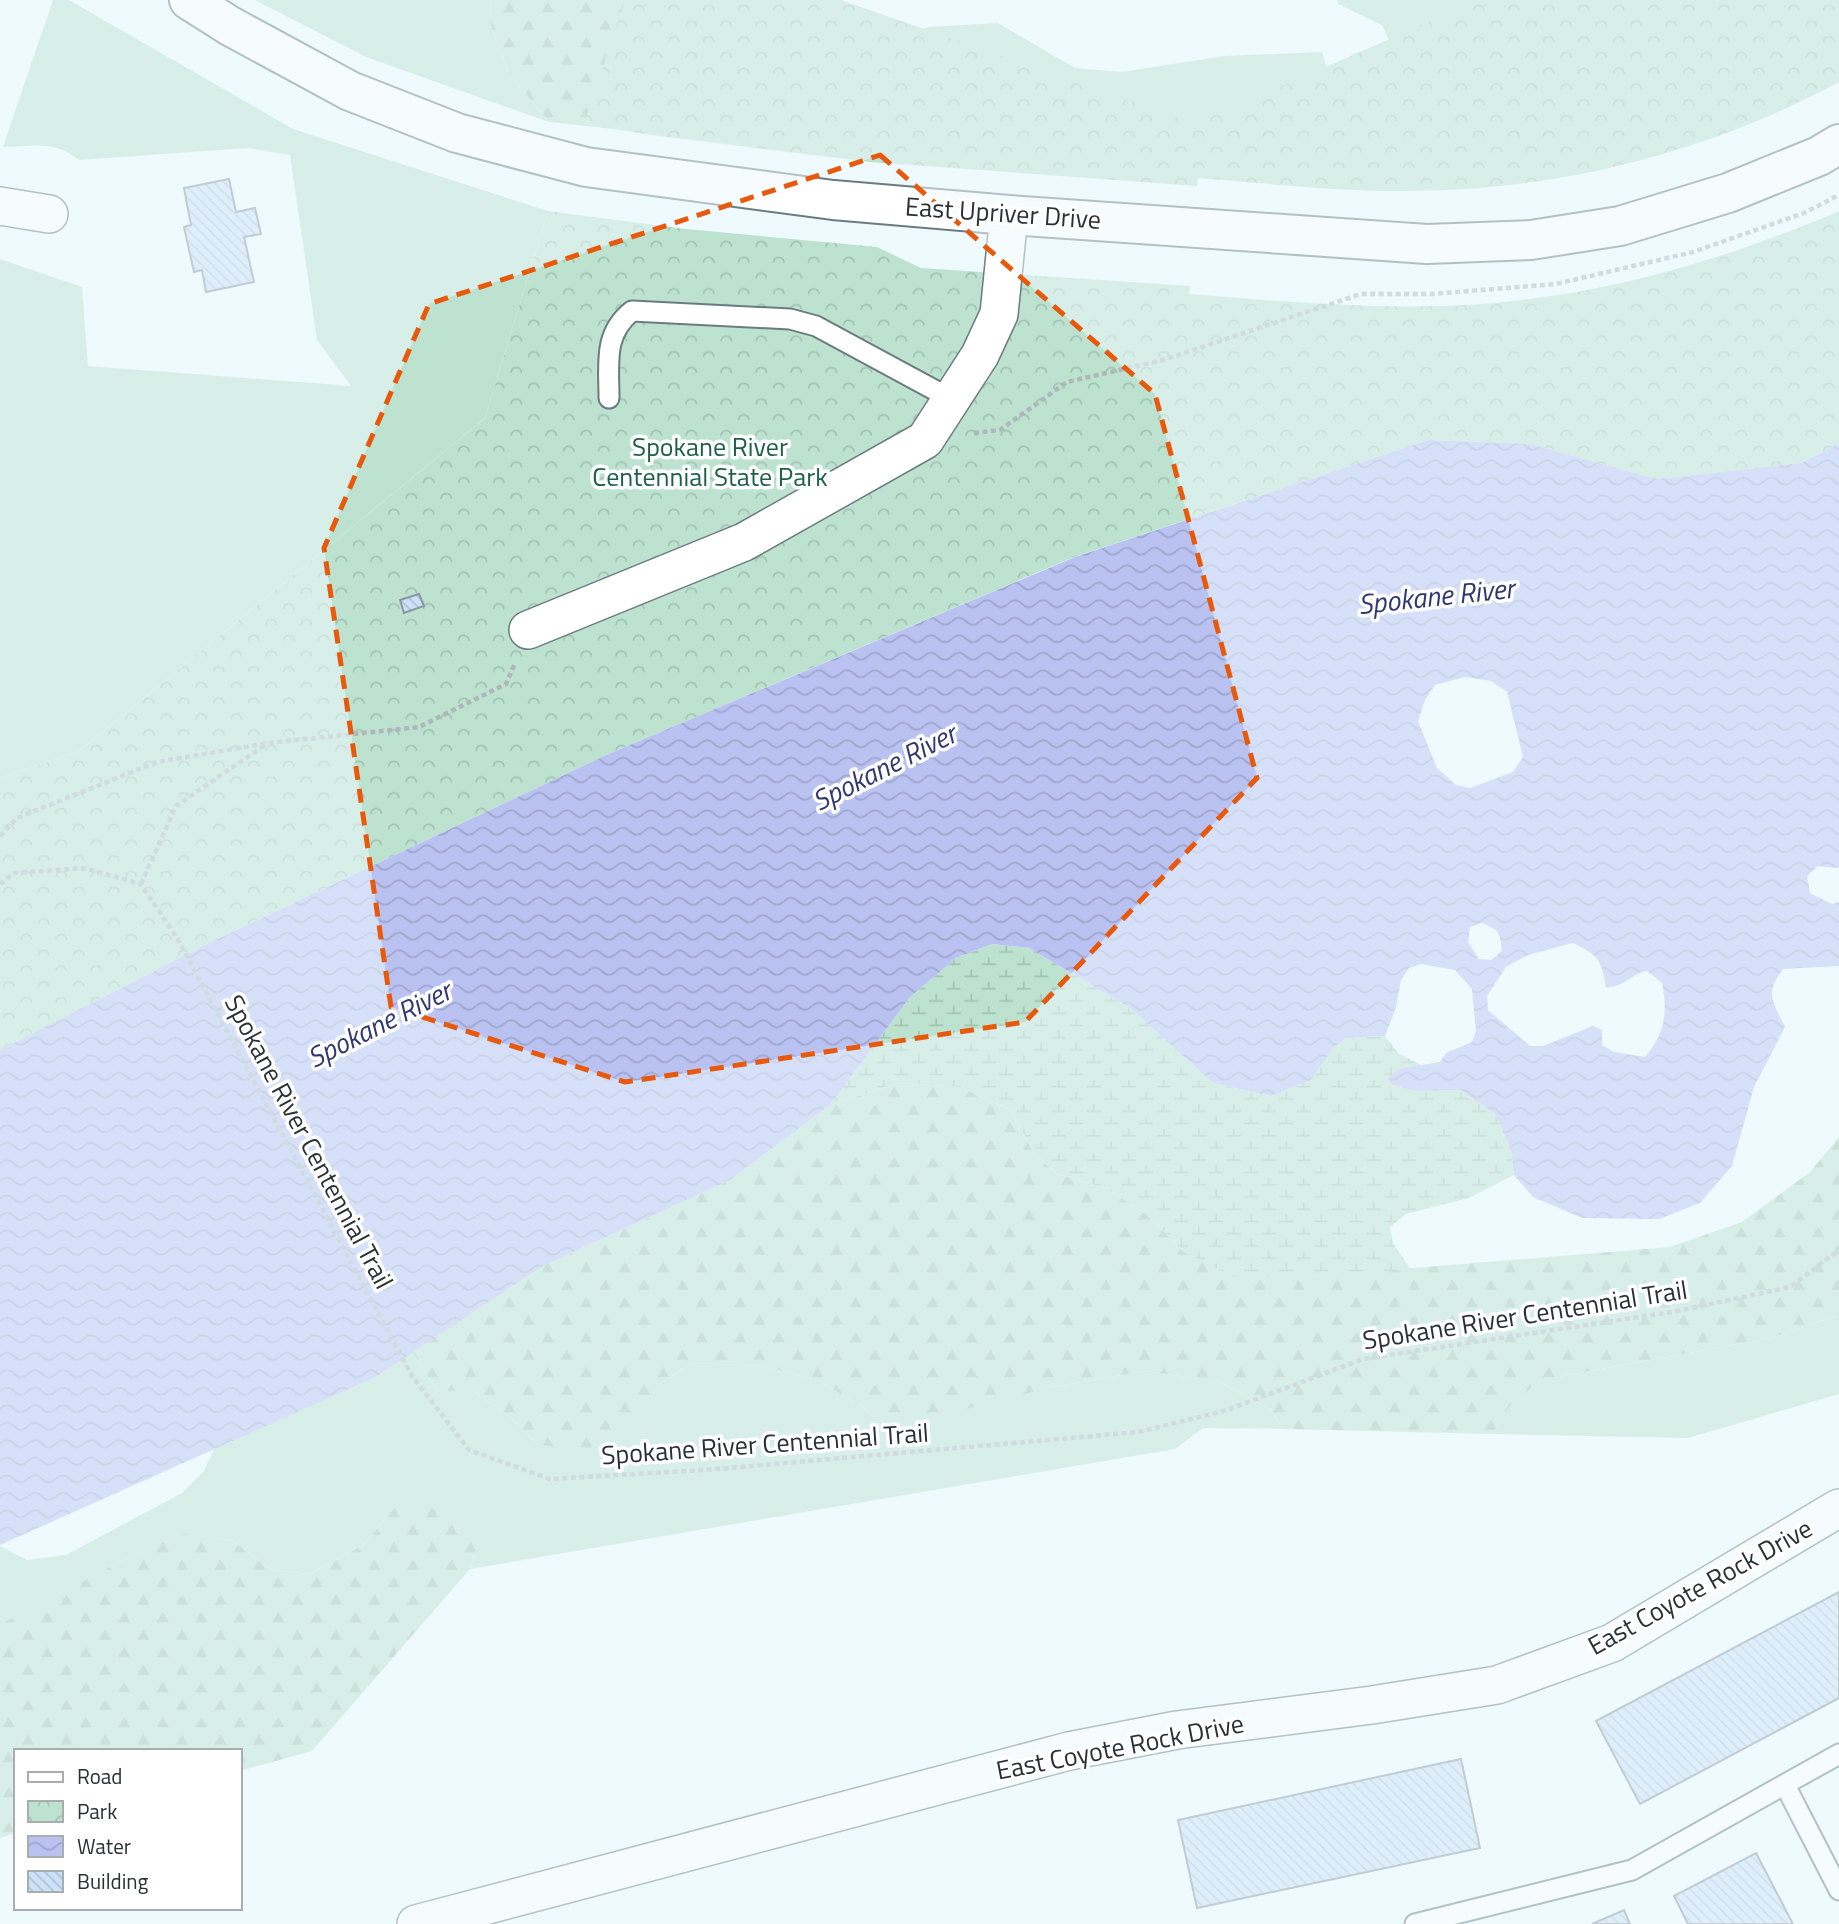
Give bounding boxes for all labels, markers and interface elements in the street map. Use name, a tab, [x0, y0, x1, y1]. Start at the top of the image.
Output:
street label: East Upriver Drive	[904, 186, 1102, 239]
park label: Spokane River Centennial State Park	[592, 427, 828, 496]
water label: Spokane River	[1356, 566, 1519, 625]
water label: Spokane River	[804, 710, 966, 821]
water label: Spokane River	[299, 967, 461, 1078]
street label: Spokane River Centennial Trail	[215, 988, 404, 1296]
street label: Spokane River Centennial Trail	[1360, 1270, 1690, 1359]
street label: Spokane River Centennial Trail	[600, 1413, 930, 1474]
street label: East Coyote Rock Drive	[1580, 1509, 1819, 1665]
street label: East Coyote Rock Drive	[993, 1703, 1247, 1790]
legend	[14, 1749, 242, 1910]
text: Road	[77, 1760, 122, 1792]
text: Park	[77, 1795, 117, 1827]
text: Water	[77, 1830, 131, 1862]
text: Building	[77, 1865, 149, 1897]

